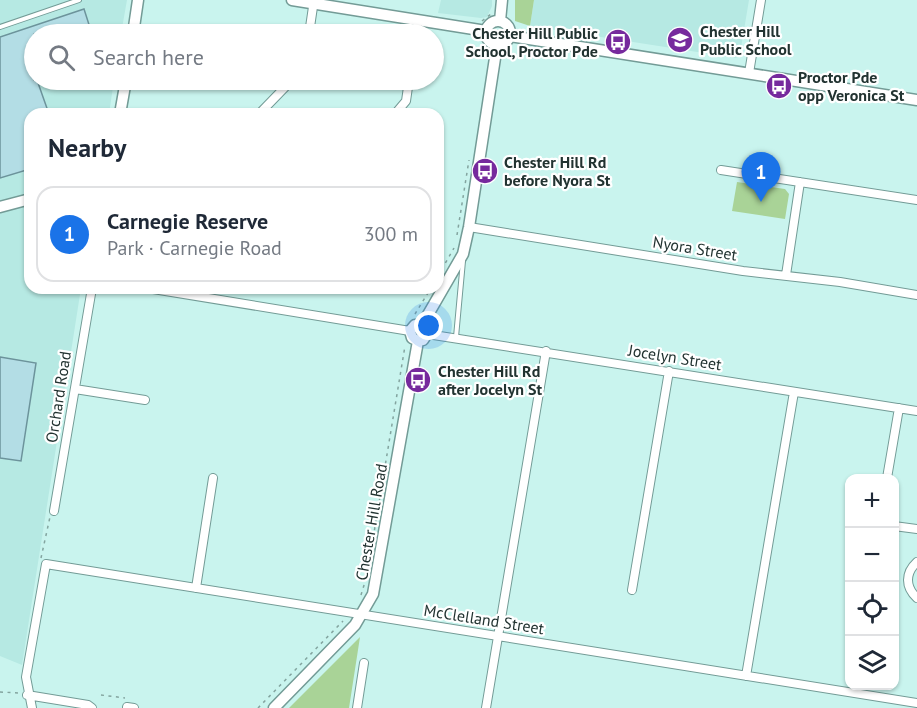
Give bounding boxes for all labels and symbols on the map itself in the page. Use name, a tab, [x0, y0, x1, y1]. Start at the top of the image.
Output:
place label: Chester Hill Public School	[700, 21, 792, 59]
place label: Chester Hill Public School, Proctor Pde	[466, 23, 598, 61]
school or university icon: Chester Hill Public School	[665, 25, 695, 55]
bus stop icon: Chester Hill Public School, Proctor Pde	[603, 27, 633, 57]
place label: Proctor Pde opp Veronica St	[798, 67, 905, 105]
bus stop icon: Proctor Pde opp Veronica St	[764, 71, 794, 101]
place label: Chester Hill Rd before Nyora St	[504, 152, 611, 190]
pin: 1	[742, 152, 780, 202]
bus stop icon: Chester Hill Rd before Nyora St	[470, 156, 500, 186]
street label: Nyora Street	[651, 231, 739, 265]
your location	[414, 311, 443, 340]
street label: Jocelyn Street	[626, 340, 724, 374]
street label: Orchard Road	[41, 350, 75, 444]
place label: Chester Hill Rd after Jocelyn St	[438, 361, 543, 399]
bus stop icon: Chester Hill Rd after Jocelyn St	[403, 365, 433, 395]
street label: Chester Hill Road	[351, 462, 391, 582]
street label: McClelland Street	[422, 600, 546, 638]

